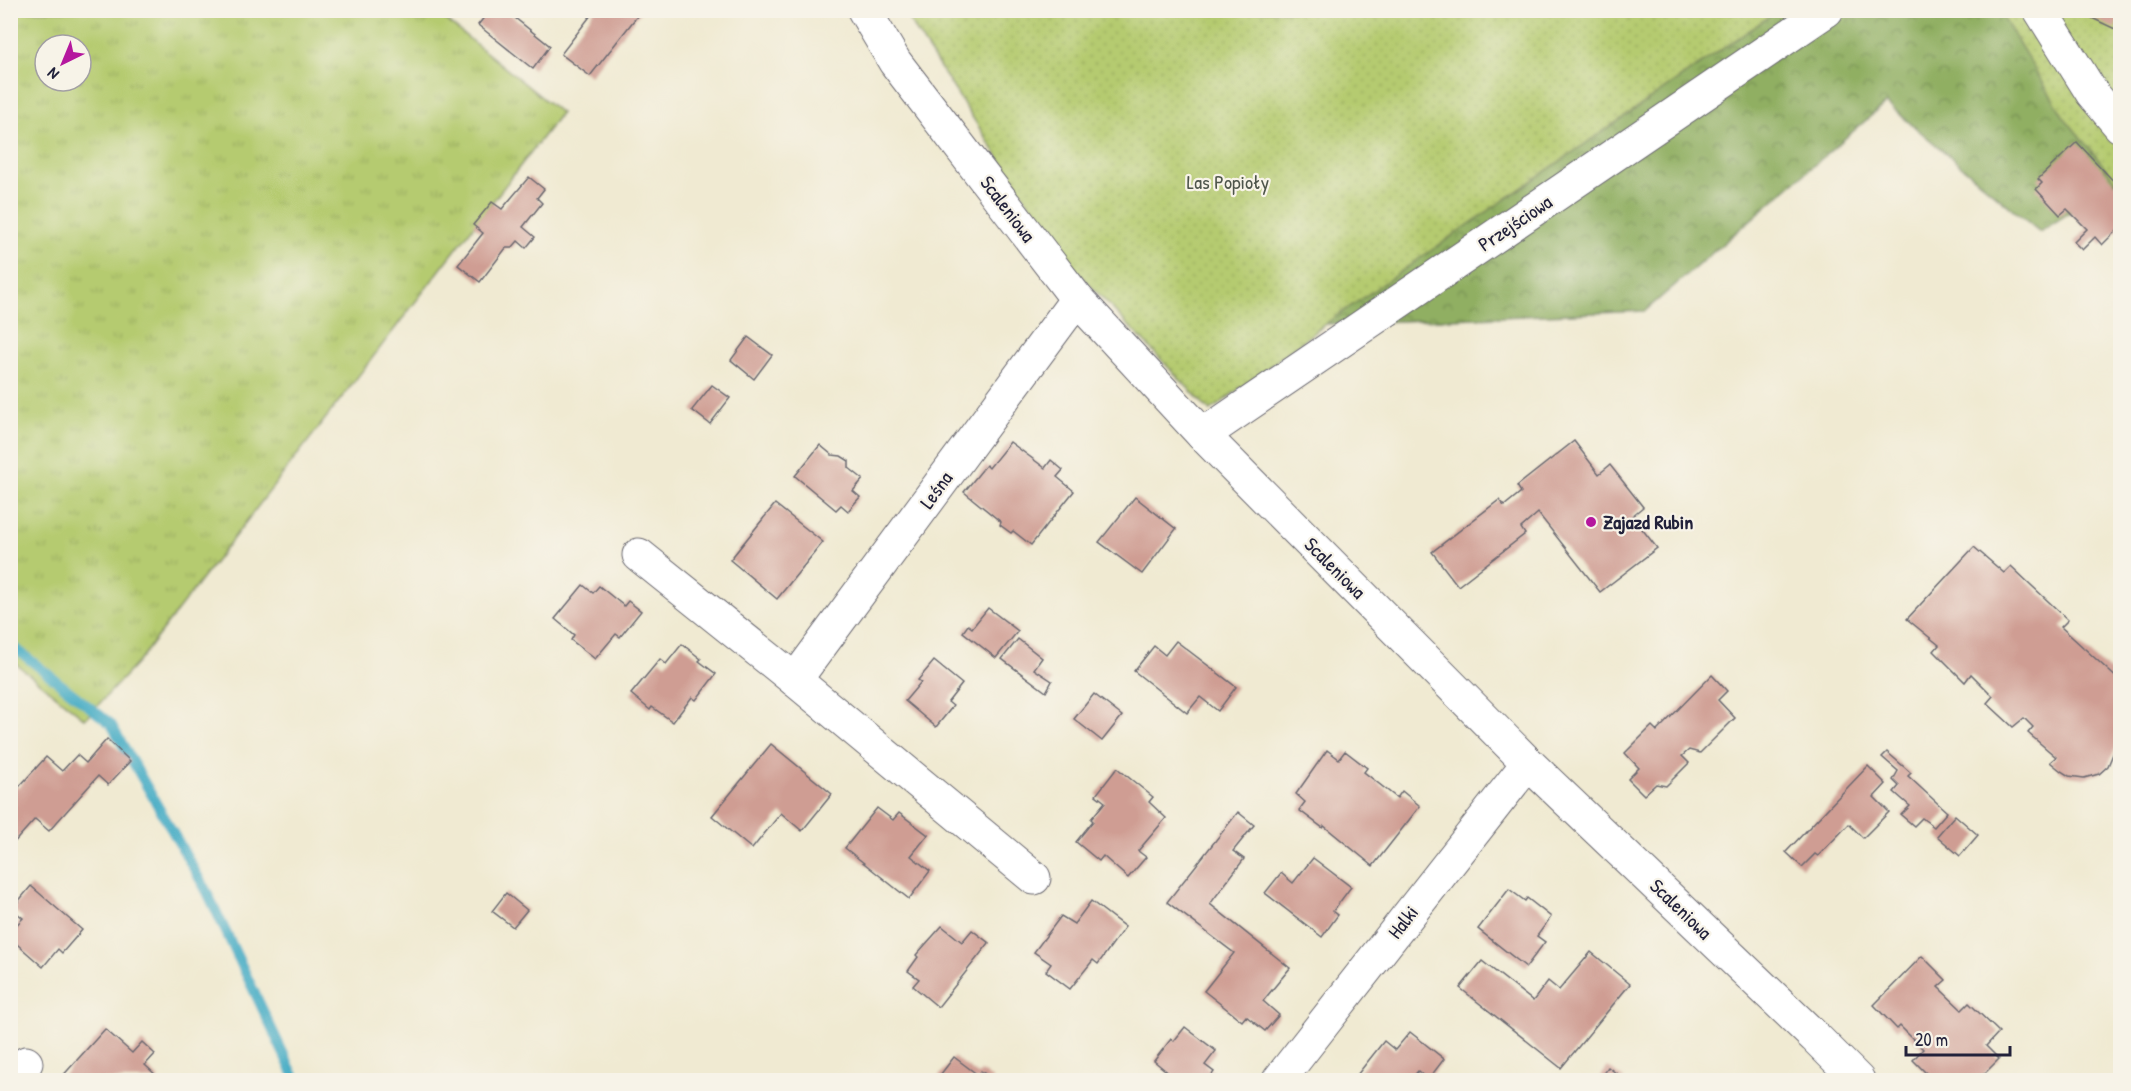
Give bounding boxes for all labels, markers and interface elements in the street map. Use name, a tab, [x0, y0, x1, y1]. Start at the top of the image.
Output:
north arrow	[33, 33, 93, 93]
text: N	[42, 63, 63, 85]
park label: Las Popioły	[1187, 168, 1269, 195]
street label: Scaleniowa	[975, 170, 1042, 248]
street label: Przejściowa	[1473, 188, 1557, 257]
street label: Leśna	[913, 465, 958, 514]
place label: Zajazd Rubin	[1603, 508, 1693, 535]
marker: Zajazd Rubin	[1584, 515, 1598, 529]
street label: Scaleniowa	[1299, 531, 1372, 604]
street label: Scaleniowa	[1644, 872, 1718, 945]
street label: Halki	[1381, 899, 1424, 944]
scale bar	[1906, 1019, 2010, 1057]
text: 20 m	[1915, 1027, 1948, 1052]

